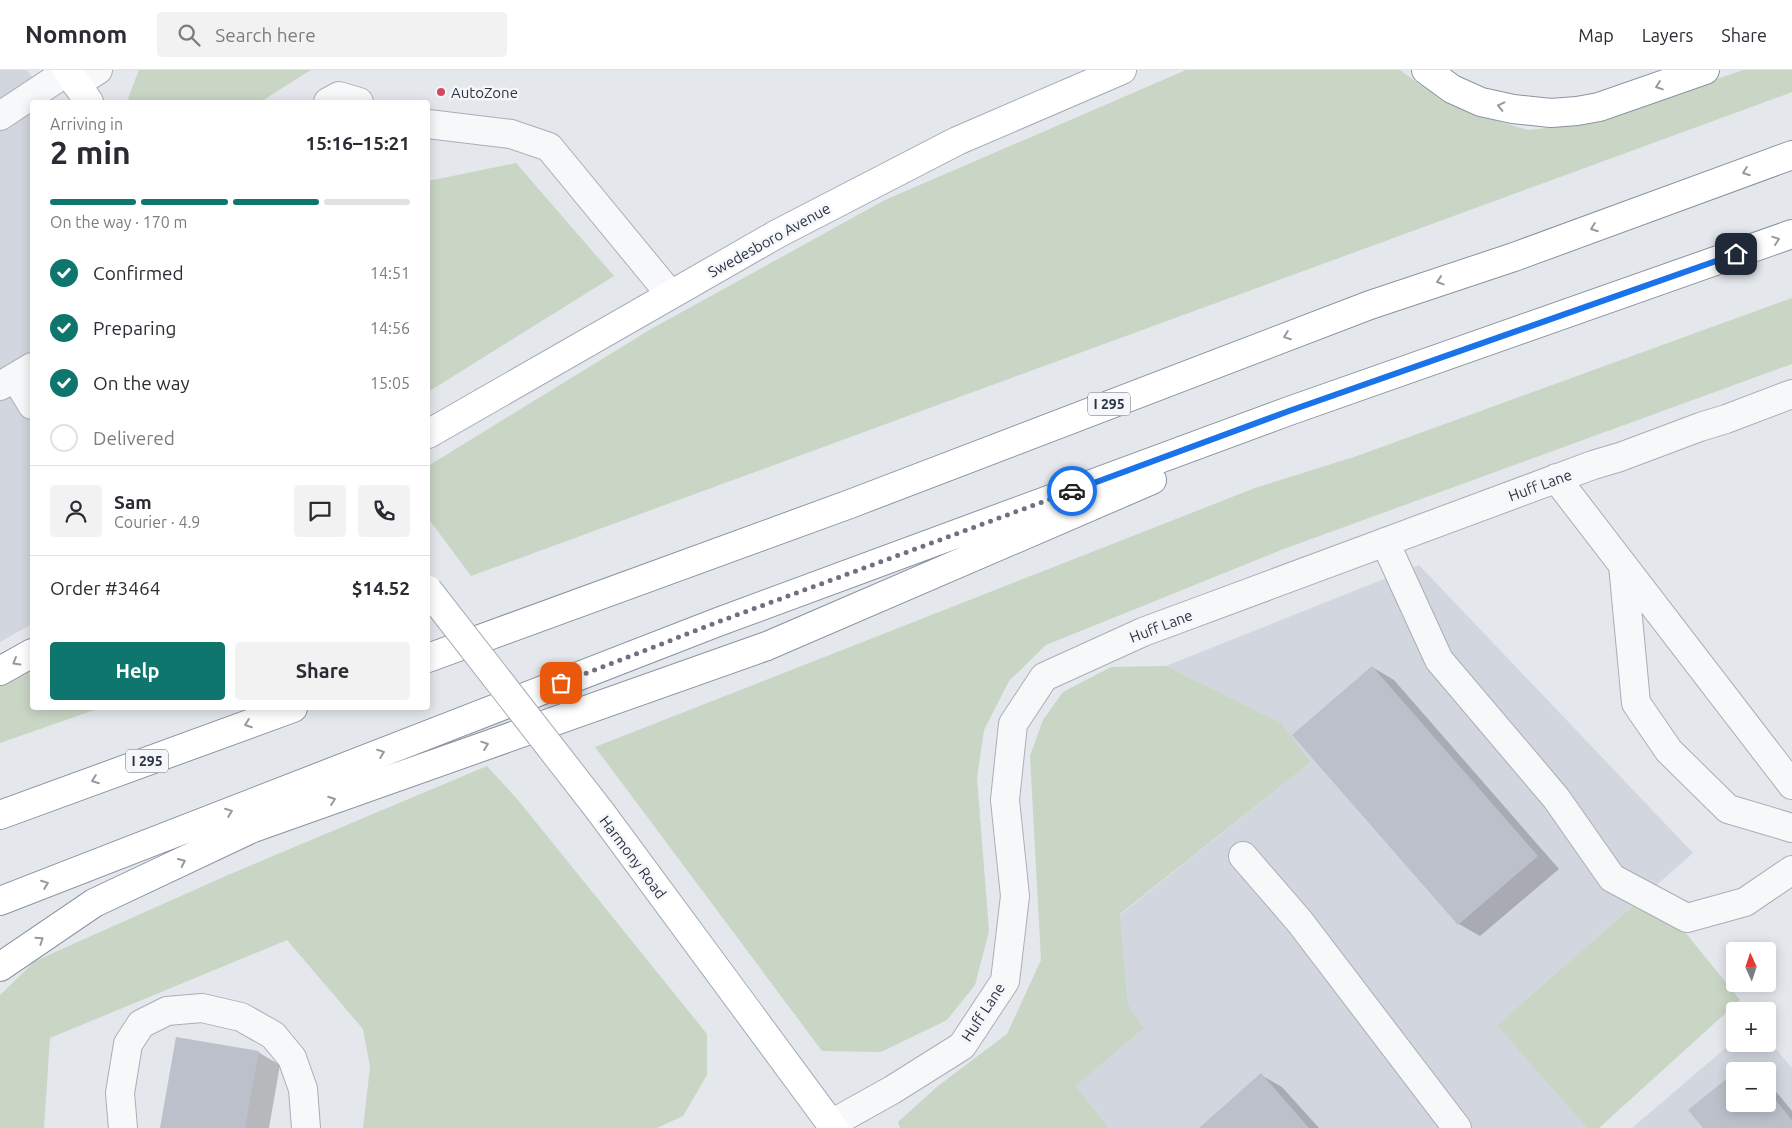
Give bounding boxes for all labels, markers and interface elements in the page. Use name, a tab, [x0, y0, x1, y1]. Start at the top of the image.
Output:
search box	[157, 12, 507, 57]
text: Nomnom	[25, 21, 127, 48]
icon: search	[175, 21, 203, 49]
text: Search here	[215, 24, 316, 46]
text: Map	[1578, 25, 1614, 45]
text: Layers	[1642, 25, 1693, 45]
text: Share	[1721, 25, 1767, 45]
one-way arrow	[1655, 80, 1664, 90]
place label: AutoZone	[451, 84, 518, 101]
marker: AutoZone	[435, 86, 447, 98]
one-way arrow	[1496, 102, 1505, 112]
text: Arriving in	[50, 115, 123, 133]
text: 15:16–15:21	[305, 132, 410, 154]
text: 2 min	[50, 134, 131, 170]
one-way arrow	[1742, 166, 1751, 176]
street label: Swedesboro Avenue	[705, 199, 833, 281]
text: On the way · 170 m	[50, 213, 187, 231]
one-way arrow	[1590, 222, 1599, 232]
pin	[1715, 233, 1757, 275]
one-way arrow	[1771, 236, 1780, 246]
icon: home	[1722, 240, 1750, 268]
icon: check	[50, 259, 78, 287]
text: Confirmed	[93, 262, 184, 284]
text: 14:51	[370, 264, 410, 282]
one-way arrow	[1437, 276, 1445, 286]
icon: check	[50, 314, 78, 342]
text: Preparing	[93, 317, 177, 339]
text: 14:56	[370, 319, 410, 337]
one-way arrow	[1284, 330, 1292, 340]
icon: check	[50, 369, 78, 397]
text: On the way	[93, 372, 190, 394]
text: 15:05	[370, 374, 410, 392]
road number: I 295	[1088, 392, 1130, 416]
text: Delivered	[93, 427, 175, 449]
courier	[1047, 466, 1097, 516]
street label: Huff Lane	[1506, 466, 1574, 504]
icon: car	[1058, 477, 1086, 505]
button: person	[50, 485, 102, 537]
button: chat	[294, 485, 346, 537]
button: phone	[358, 485, 410, 537]
text: Sam	[114, 491, 152, 513]
text: Courier · 4.9	[114, 513, 200, 531]
text: Order #3464	[50, 577, 160, 599]
text: $14.52	[352, 577, 410, 599]
street label: Huff Lane	[1127, 606, 1195, 646]
button: Help	[50, 642, 225, 700]
button: Share	[235, 642, 410, 700]
one-way arrow	[13, 656, 22, 666]
pin	[540, 662, 582, 704]
icon: bag	[547, 669, 575, 697]
one-way arrow	[244, 718, 252, 728]
one-way arrow	[481, 741, 489, 751]
road number: I 295	[126, 749, 168, 772]
one-way arrow	[376, 749, 385, 759]
one-way arrow	[91, 774, 100, 784]
one-way arrow	[328, 796, 336, 806]
one-way arrow	[225, 808, 233, 818]
street label: Harmony Road	[596, 812, 670, 902]
one-way arrow	[177, 857, 186, 868]
one-way arrow	[41, 880, 49, 890]
one-way arrow	[35, 937, 44, 946]
north arrow	[1726, 942, 1776, 992]
map controls	[1726, 942, 1776, 1112]
street label: Huff Lane	[958, 980, 1008, 1044]
button: +	[1726, 1002, 1776, 1052]
button: −	[1726, 1062, 1776, 1112]

